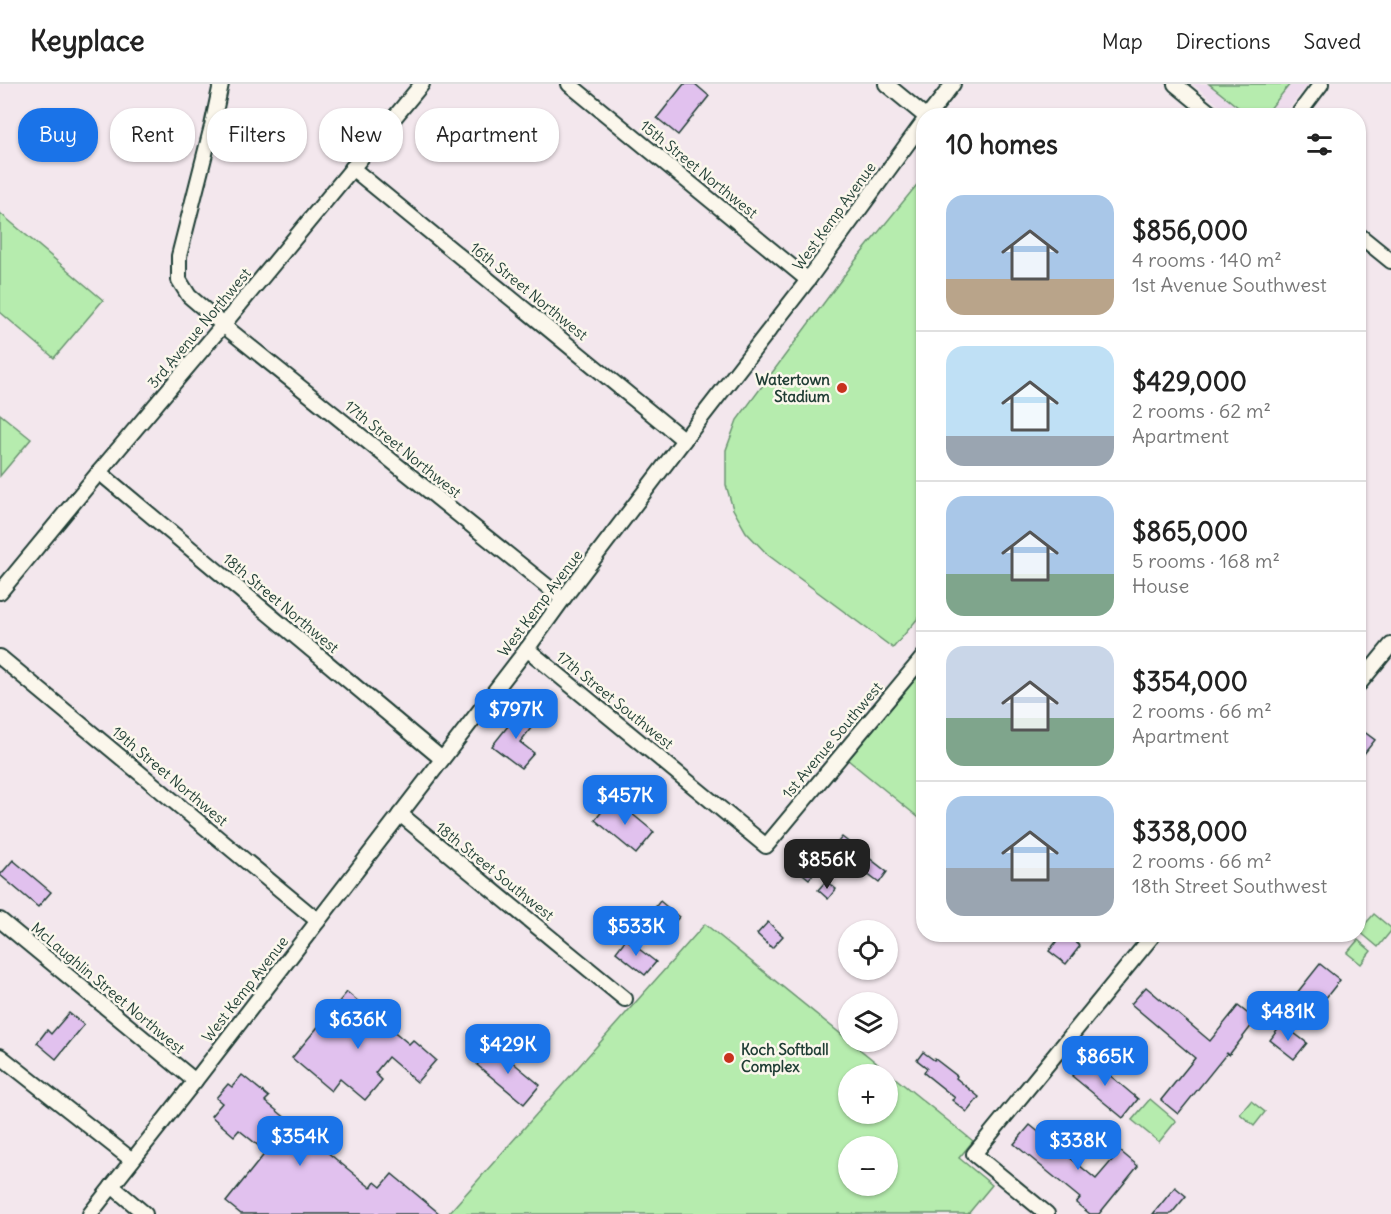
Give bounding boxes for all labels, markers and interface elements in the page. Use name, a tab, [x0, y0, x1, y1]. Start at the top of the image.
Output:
text: Keyplace	[30, 23, 145, 59]
text: Map	[1102, 28, 1143, 55]
text: Directions	[1176, 28, 1270, 55]
text: Saved	[1303, 28, 1361, 55]
chip: Buy	[18, 108, 98, 162]
chip: Rent	[110, 108, 195, 162]
chip: Filters	[207, 108, 307, 162]
chip: New	[319, 108, 403, 162]
chip: Apartment	[415, 108, 559, 162]
street label: 15th Street Northwest	[636, 116, 762, 222]
text: 10 homes	[946, 128, 1058, 161]
icon: filters	[1303, 128, 1336, 161]
street label: West Kemp Avenue	[788, 158, 880, 274]
text: $856,000	[1132, 214, 1248, 247]
icon: home	[994, 219, 1066, 291]
street label: 16th Street Northwest	[466, 238, 592, 344]
text: 4 rooms · 140 m²	[1132, 247, 1282, 272]
street label: 3rd Avenue Northwest	[143, 264, 255, 392]
text: 1st Avenue Southwest	[1132, 272, 1327, 297]
text: $429,000	[1132, 365, 1247, 398]
place label: Watertown Stadium	[755, 370, 830, 406]
icon: home	[994, 370, 1066, 442]
marker: Watertown Stadium	[835, 381, 849, 395]
street label: 17th Street Northwest	[341, 396, 465, 502]
text: 2 rooms · 62 m²	[1132, 398, 1271, 423]
text: Apartment	[1132, 423, 1229, 448]
text: $865,000	[1132, 515, 1248, 548]
icon: home	[994, 520, 1066, 592]
street label: West Kemp Avenue	[494, 546, 586, 660]
text: 5 rooms · 168 m²	[1132, 548, 1280, 573]
street label: 18th Street Northwest	[219, 549, 343, 657]
text: House	[1132, 573, 1189, 598]
street label: 17th Street Southwest	[553, 647, 677, 753]
text: $354,000	[1132, 665, 1248, 698]
icon: home	[994, 670, 1066, 742]
street label: 1st Avenue Southwest	[778, 678, 886, 802]
pin: $797K	[474, 689, 558, 740]
text: $797K	[489, 696, 543, 721]
text: 2 rooms · 66 m²	[1132, 698, 1272, 723]
street label: 19th Street Northwest	[108, 722, 232, 830]
text: Apartment	[1132, 723, 1229, 748]
pin: $457K	[583, 775, 667, 826]
text: $457K	[597, 782, 653, 807]
text: $338,000	[1132, 815, 1248, 848]
street label: 18th Street Southwest	[432, 818, 558, 924]
icon: home	[994, 820, 1066, 892]
pin: $856K	[785, 839, 869, 890]
text: $856K	[798, 846, 856, 871]
text: 2 rooms · 66 m²	[1132, 848, 1272, 873]
text: 18th Street Southwest	[1132, 873, 1327, 898]
pin: $533K	[594, 906, 678, 957]
text: $533K	[607, 913, 665, 938]
street label: McLaughlin Street Northwest	[27, 918, 189, 1058]
map controls	[838, 920, 898, 1196]
button: locate	[838, 920, 898, 980]
street label: West Kemp Avenue	[198, 932, 292, 1046]
pin: $481K	[1246, 991, 1330, 1042]
button: layers	[838, 992, 898, 1052]
text: $481K	[1261, 998, 1315, 1023]
pin: $636K	[316, 999, 400, 1050]
text: $636K	[329, 1006, 387, 1031]
pin: $429K	[466, 1024, 550, 1075]
text: $429K	[479, 1031, 537, 1056]
pin: $865K	[1063, 1036, 1147, 1087]
place label: Koch Softball Complex	[741, 1040, 829, 1077]
text: $865K	[1076, 1043, 1134, 1068]
marker: Koch Softball Complex	[722, 1051, 736, 1065]
button: +	[838, 1064, 898, 1124]
pin: $354K	[258, 1116, 342, 1167]
pin: $338K	[1036, 1120, 1120, 1171]
text: $354K	[271, 1123, 329, 1148]
text: $338K	[1049, 1127, 1107, 1152]
button: −	[838, 1136, 898, 1196]

